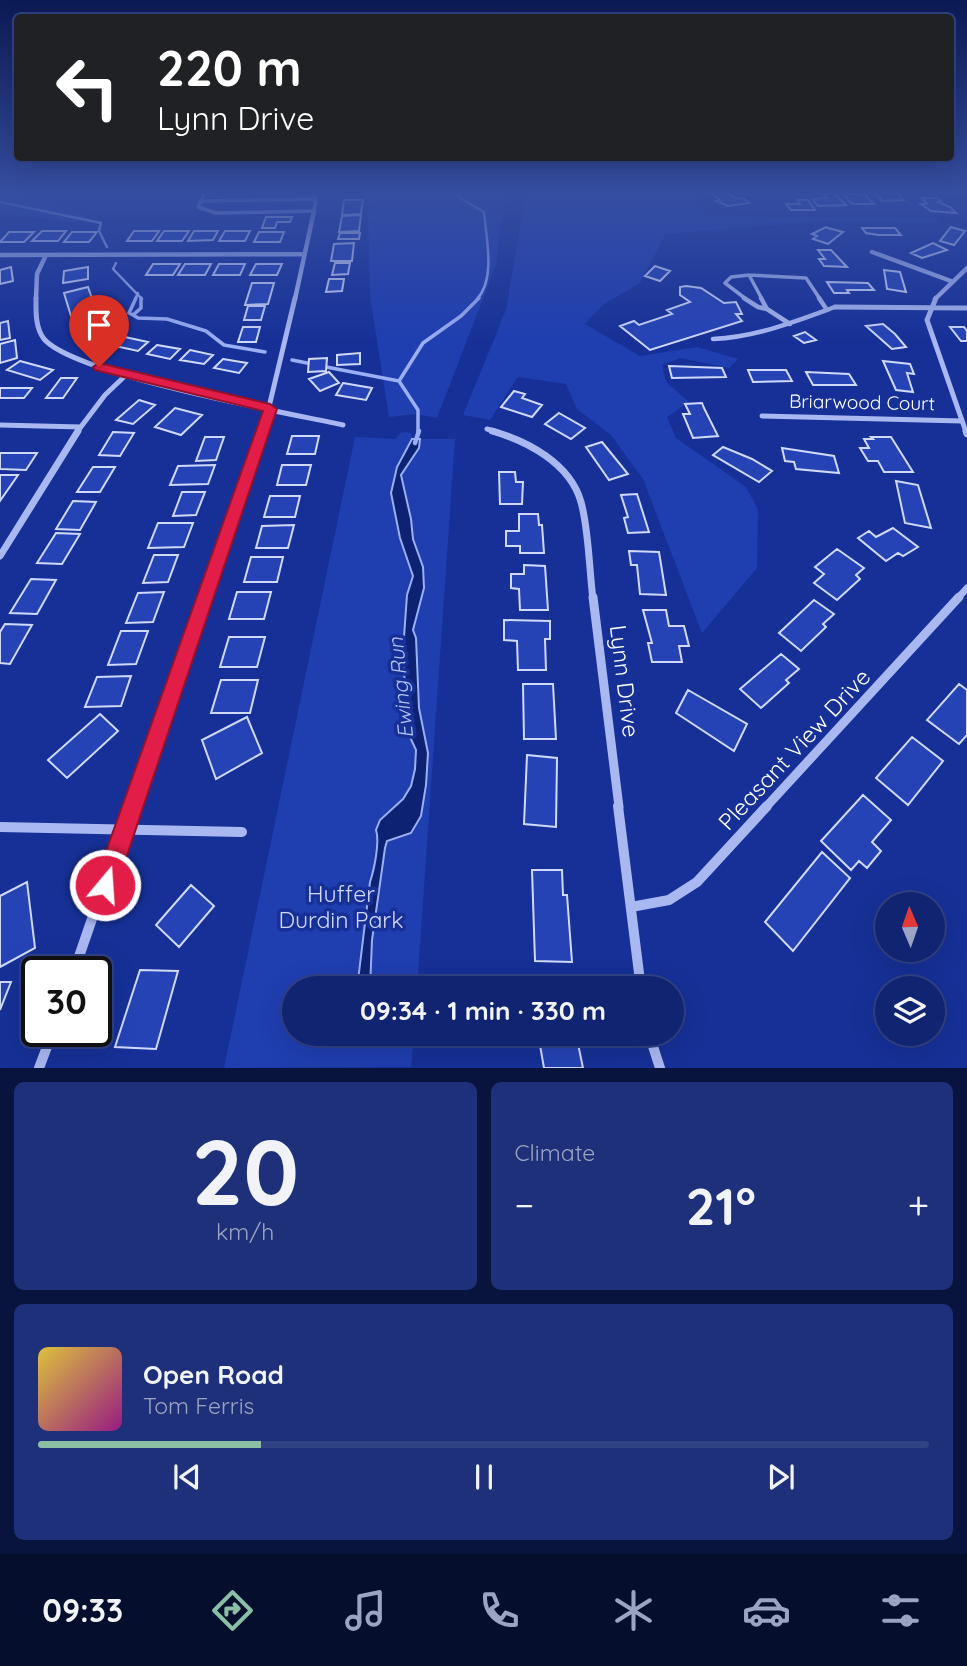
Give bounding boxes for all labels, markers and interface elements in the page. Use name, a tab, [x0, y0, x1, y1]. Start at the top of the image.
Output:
text: 220 m	[157, 37, 302, 98]
icon: left	[42, 42, 133, 133]
text: Lynn Drive	[157, 98, 314, 138]
pin	[69, 295, 129, 367]
icon: arrive	[80, 306, 118, 344]
street label: Briarwood Court	[789, 389, 935, 415]
street label: Lynn Drive	[604, 623, 646, 739]
water label: Ewing Run	[382, 635, 418, 740]
street label: Pleasant View Drive	[712, 662, 876, 836]
position arrow	[68, 848, 142, 922]
park label: Huffer Durdin Park	[278, 879, 404, 934]
north arrow	[875, 892, 945, 962]
map controls	[875, 892, 945, 1046]
speed limit sign: 30	[21, 956, 112, 1047]
button: layers	[875, 976, 945, 1046]
text: 09:34 · 1 min · 330 m	[360, 994, 606, 1027]
text: 20	[191, 1114, 299, 1228]
text: Climate	[515, 1138, 595, 1167]
text: 21°	[686, 1173, 756, 1238]
text: −	[515, 1181, 534, 1229]
text: +	[908, 1181, 929, 1229]
text: km/h	[216, 1217, 274, 1246]
text: Open Road	[143, 1358, 284, 1391]
text: Tom Ferris	[143, 1391, 254, 1420]
icon: previous	[168, 1458, 206, 1496]
icon: pause	[465, 1458, 503, 1496]
icon: next	[762, 1458, 800, 1496]
icon: directions	[208, 1586, 257, 1635]
icon: music	[341, 1586, 390, 1635]
icon: phone	[475, 1586, 524, 1635]
icon: climate	[609, 1586, 658, 1635]
icon: car	[742, 1586, 791, 1635]
icon: filters	[876, 1586, 925, 1635]
text: 09:33	[42, 1590, 123, 1630]

